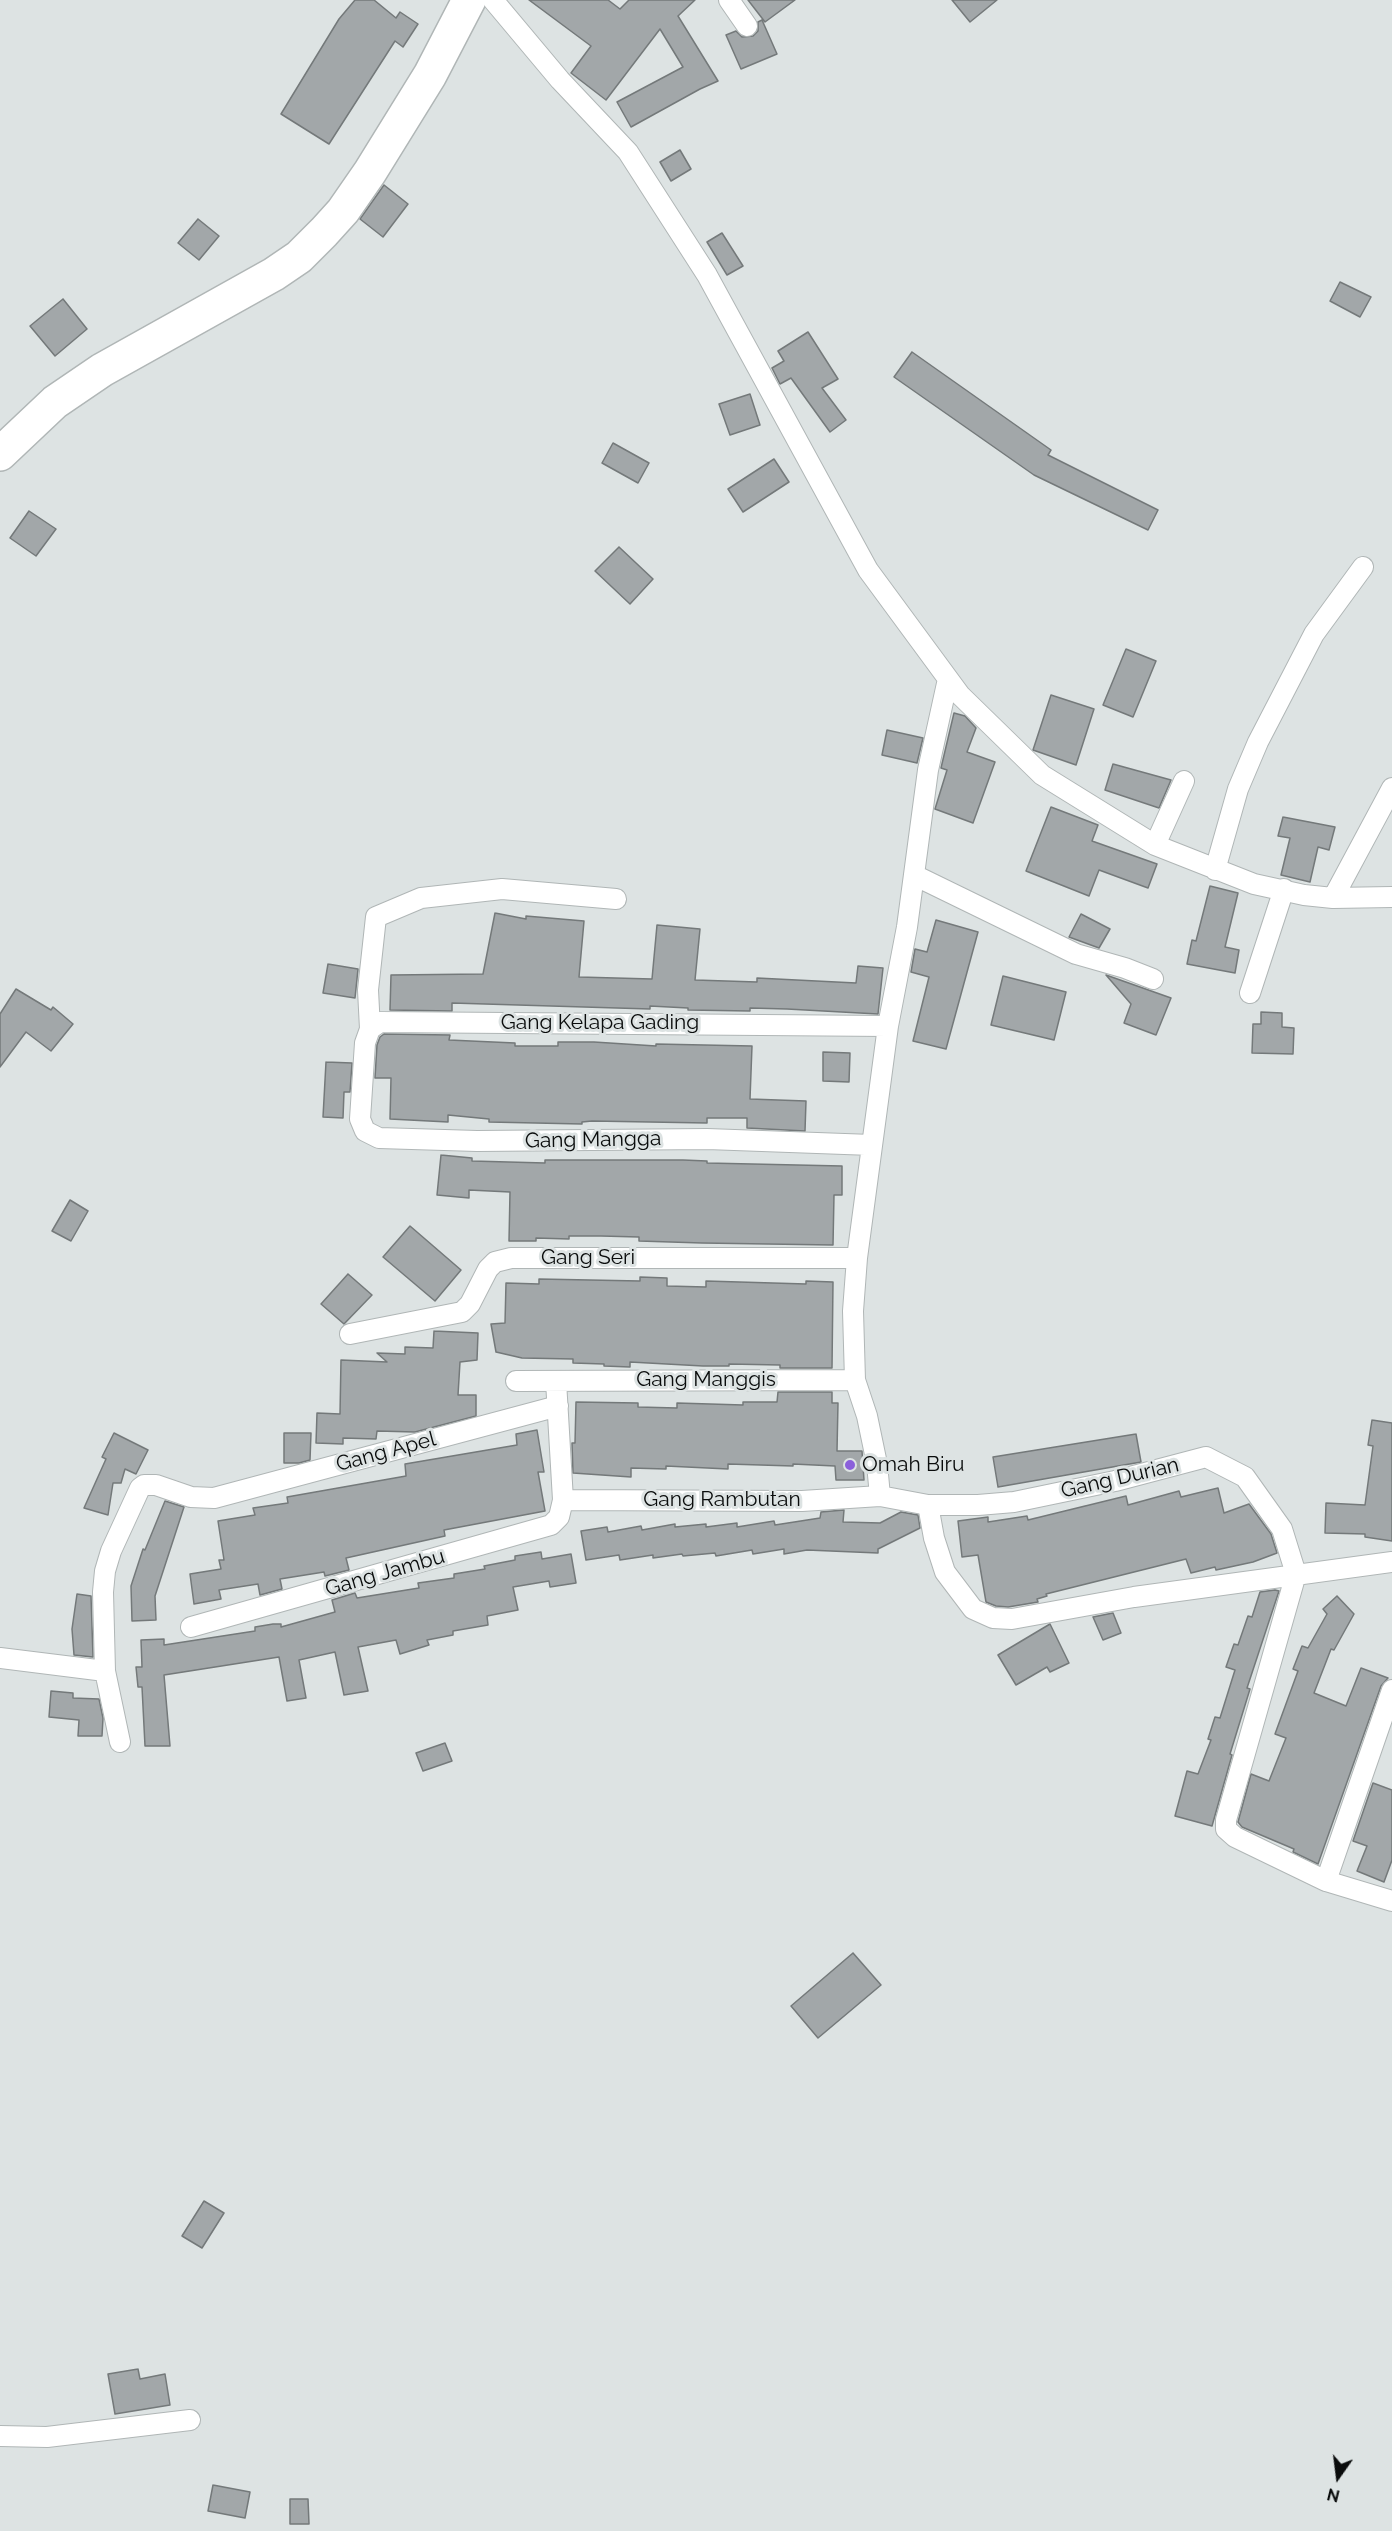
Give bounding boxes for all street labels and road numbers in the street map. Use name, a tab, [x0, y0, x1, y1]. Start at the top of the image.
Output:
street label: Gang Kelapa Gading	[501, 1010, 699, 1036]
street label: Gang Mangga	[525, 1126, 661, 1154]
street label: Gang Seri	[541, 1245, 635, 1271]
street label: Gang Manggis	[636, 1367, 776, 1393]
street label: Gang Apel	[333, 1427, 439, 1477]
street label: Gang Durian	[1059, 1452, 1181, 1504]
street label: Gang Rambutan	[643, 1487, 801, 1513]
street label: Gang Jambu	[322, 1544, 448, 1602]

